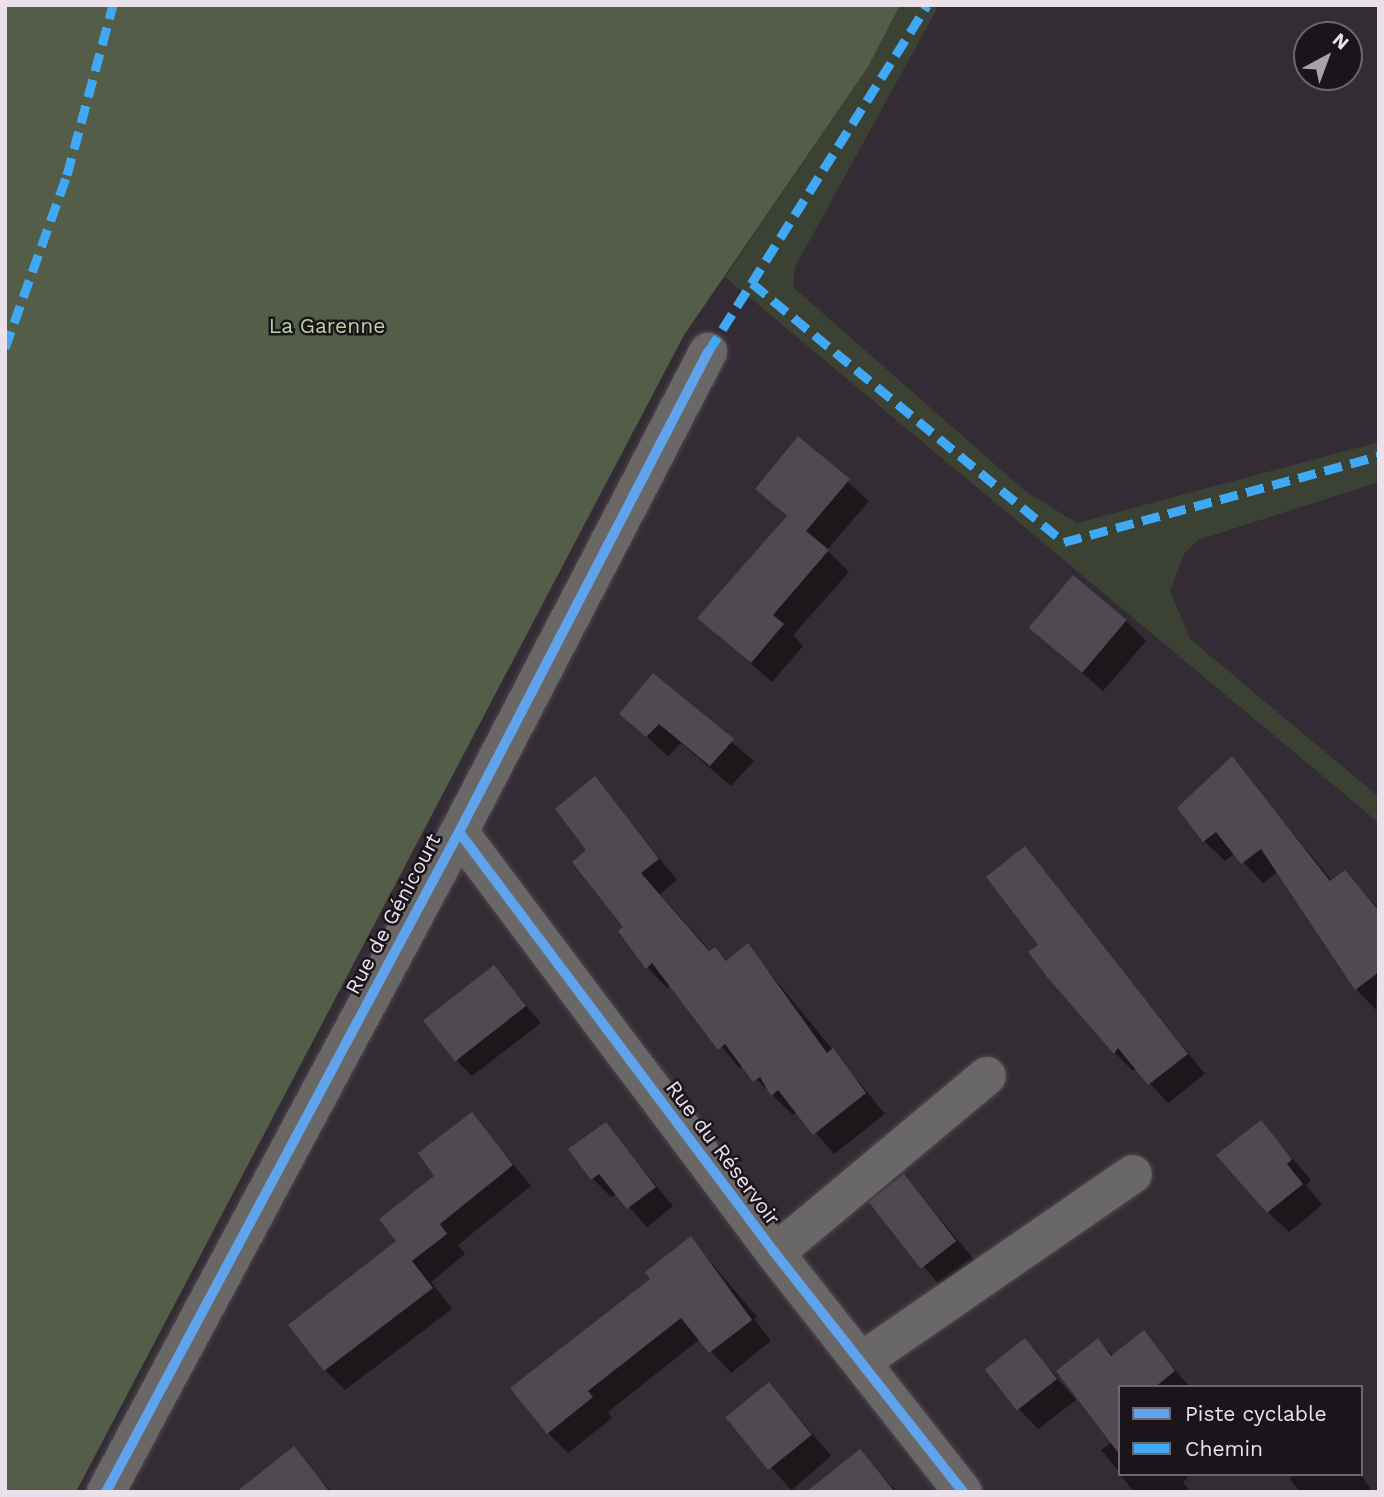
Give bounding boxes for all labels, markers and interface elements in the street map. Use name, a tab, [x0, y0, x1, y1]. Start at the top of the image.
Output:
north arrow	[1293, 21, 1363, 91]
text: N	[1328, 28, 1354, 55]
park label: La Garenne	[268, 313, 386, 339]
street label: Rue de Génicourt	[340, 829, 446, 999]
street label: Rue du Réservoir	[660, 1076, 786, 1230]
legend	[1118, 1385, 1363, 1476]
text: Piste cyclable	[1185, 1401, 1327, 1426]
text: Chemin	[1185, 1436, 1263, 1461]

